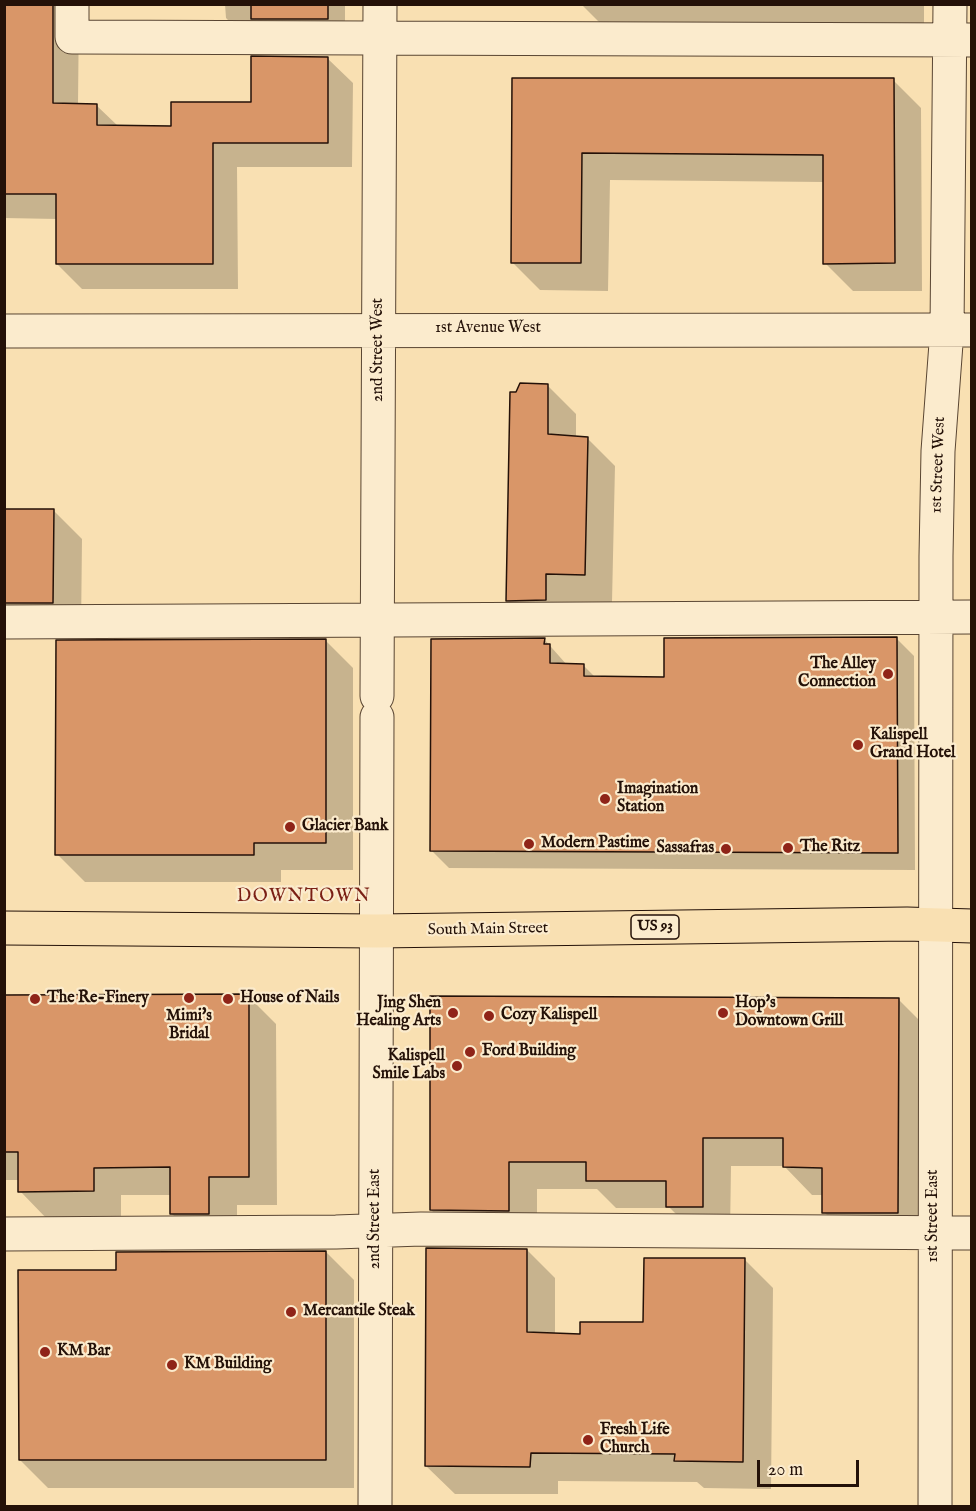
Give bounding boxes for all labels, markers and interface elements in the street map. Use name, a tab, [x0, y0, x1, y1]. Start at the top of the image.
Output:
street label: 2nd Street West	[369, 298, 389, 402]
street label: 1st Avenue West	[435, 319, 541, 339]
street label: 1st Street West	[928, 416, 950, 514]
place label: The Alley Connection	[798, 655, 876, 693]
marker: The Alley Connection	[881, 667, 895, 681]
place label: Kalispell Grand Hotel	[870, 726, 955, 764]
marker: Kalispell Grand Hotel	[851, 738, 865, 752]
place label: Imagination Station	[617, 780, 698, 818]
marker: Imagination Station	[598, 792, 612, 806]
place label: Glacier Bank	[302, 817, 388, 837]
marker: Glacier Bank	[283, 820, 297, 834]
place label: Modern Pastime	[541, 834, 649, 854]
marker: Modern Pastime	[522, 837, 536, 851]
place label: The Ritz	[800, 838, 860, 858]
place label: Sassafras	[656, 839, 714, 859]
marker: The Ritz	[781, 841, 795, 855]
marker: Sassafras	[719, 842, 733, 856]
district label: DOWNTOWN	[237, 886, 371, 908]
road number: US 93	[631, 915, 679, 939]
street label: South Main Street	[428, 919, 548, 941]
place label: The Re-Finery	[47, 989, 149, 1009]
place label: House of Nails	[240, 989, 339, 1009]
marker: Mimi's Bridal	[182, 991, 196, 1005]
marker: The Re-Finery	[28, 992, 42, 1006]
marker: House of Nails	[221, 992, 235, 1006]
place label: Jing Shen Healing Arts	[356, 994, 441, 1032]
place label: Hop's Downtown Grill	[735, 994, 843, 1032]
marker: Jing Shen Healing Arts	[446, 1006, 460, 1020]
place label: Cozy Kalispell	[501, 1006, 597, 1026]
marker: Hop's Downtown Grill	[716, 1006, 730, 1020]
place label: Mimi's Bridal	[166, 1007, 212, 1045]
marker: Cozy Kalispell	[482, 1009, 496, 1023]
place label: Ford Building	[482, 1042, 576, 1062]
marker: Ford Building	[463, 1045, 477, 1059]
place label: Kalispell Smile Labs	[373, 1047, 445, 1085]
marker: Kalispell Smile Labs	[450, 1059, 464, 1073]
street label: 2nd Street East	[366, 1169, 386, 1269]
street label: 1st Street East	[924, 1170, 944, 1262]
place label: Mercantile Steak	[303, 1302, 415, 1322]
marker: Mercantile Steak	[284, 1305, 298, 1319]
place label: KM Bar	[57, 1342, 110, 1362]
marker: KM Bar	[38, 1345, 52, 1359]
place label: KM Building	[184, 1355, 272, 1375]
marker: KM Building	[165, 1358, 179, 1372]
place label: Fresh Life Church	[600, 1421, 670, 1459]
marker: Fresh Life Church	[581, 1433, 595, 1447]
scale bar	[760, 1448, 862, 1486]
text: 20 m	[768, 1459, 803, 1482]

